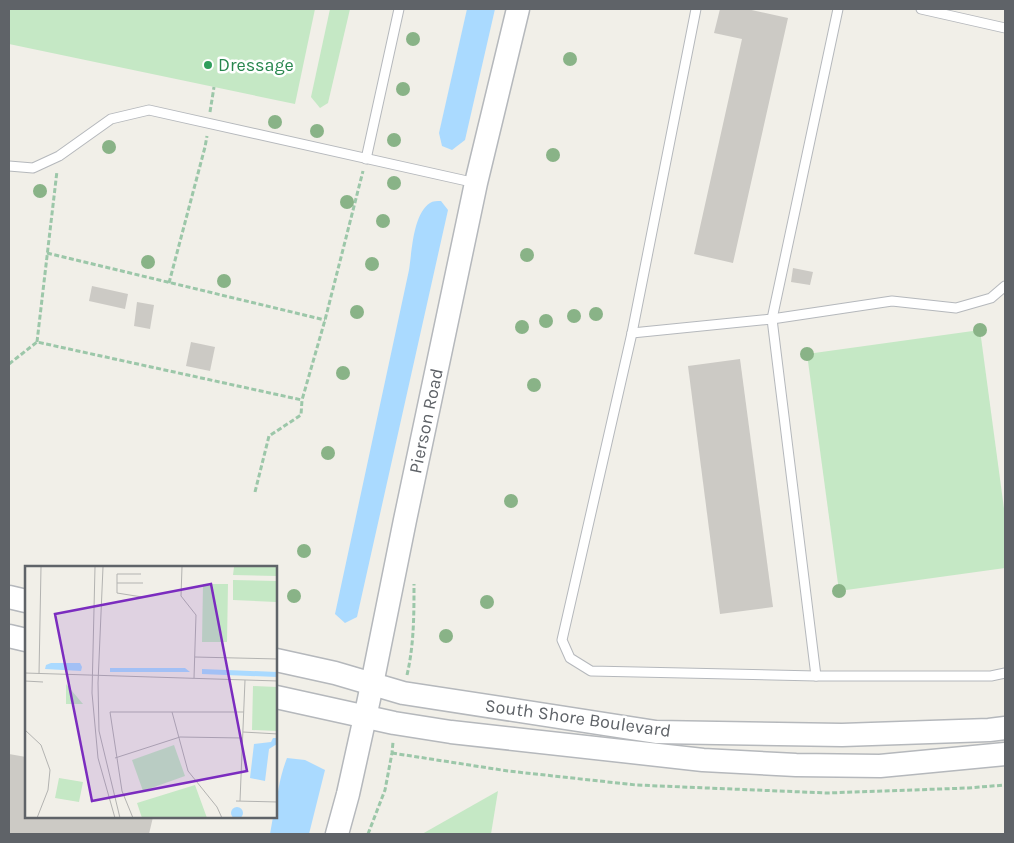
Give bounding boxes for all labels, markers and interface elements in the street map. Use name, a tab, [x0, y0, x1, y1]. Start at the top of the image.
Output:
place label: Dressage	[218, 54, 294, 76]
marker: Dressage	[202, 59, 214, 71]
street label: Pierson Road	[404, 366, 448, 476]
inset map	[25, 566, 278, 818]
street label: South Shore Boulevard	[484, 694, 672, 742]

